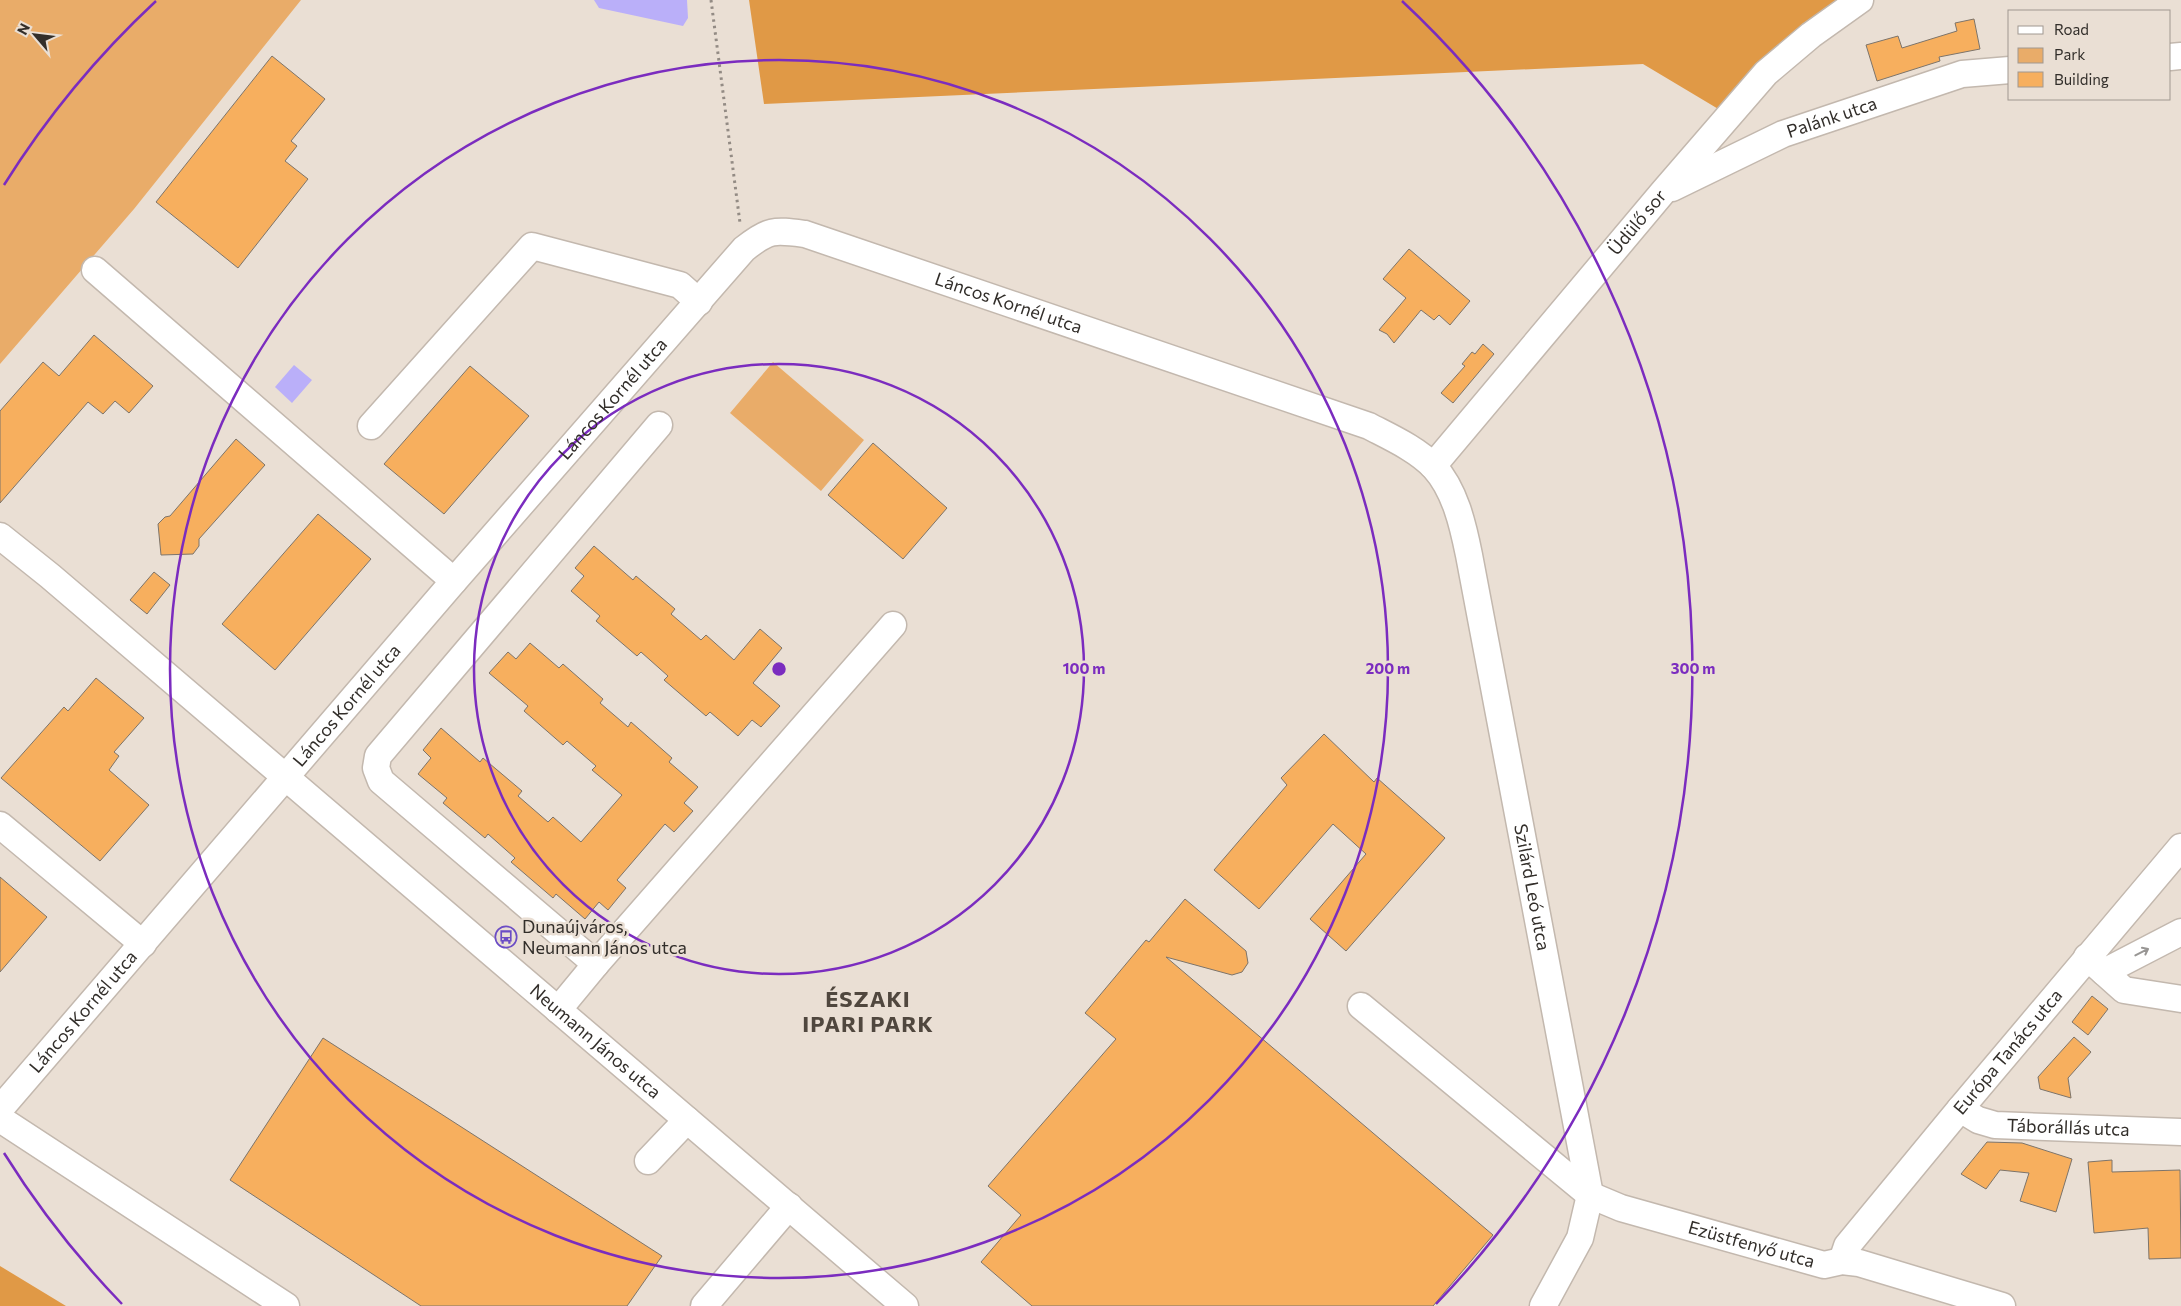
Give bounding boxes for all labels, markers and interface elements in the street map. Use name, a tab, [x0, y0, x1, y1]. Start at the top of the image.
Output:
north arrow	[10, 10, 60, 60]
legend	[2008, 10, 2171, 100]
text: N	[13, 20, 33, 37]
text: Road	[2054, 20, 2089, 38]
text: Park	[2054, 45, 2085, 63]
text: Building	[2054, 70, 2109, 88]
street label: Palánk utca	[1784, 91, 1880, 142]
street label: Üdülő sor	[1603, 185, 1670, 259]
street label: Láncos Kornél utca	[932, 267, 1085, 338]
street label: Láncos Kornél utca	[553, 333, 671, 464]
street label: Láncos Kornél utca	[288, 639, 405, 771]
text: 100 m	[1063, 659, 1105, 677]
text: 200 m	[1366, 659, 1410, 677]
text: 300 m	[1671, 659, 1715, 677]
centre of rings	[770, 660, 788, 678]
street label: Szilárd Leó utca	[1510, 822, 1556, 952]
place label: Dunaújváros, Neumann János utca	[522, 915, 687, 958]
bus stop icon: Dunaújváros, Neumann János utca	[494, 925, 518, 949]
street label: Láncos Kornél utca	[24, 946, 141, 1077]
one-way arrow	[2135, 947, 2150, 957]
street label: Neumann János utca	[526, 979, 666, 1103]
street label: Európa Tanács utca	[1948, 984, 2066, 1119]
district label: ÉSZAKI IPARI PARK	[802, 985, 934, 1037]
street label: Táborállás utca	[2006, 1113, 2130, 1140]
street label: Ezüstfenyő utca	[1686, 1215, 1817, 1272]

